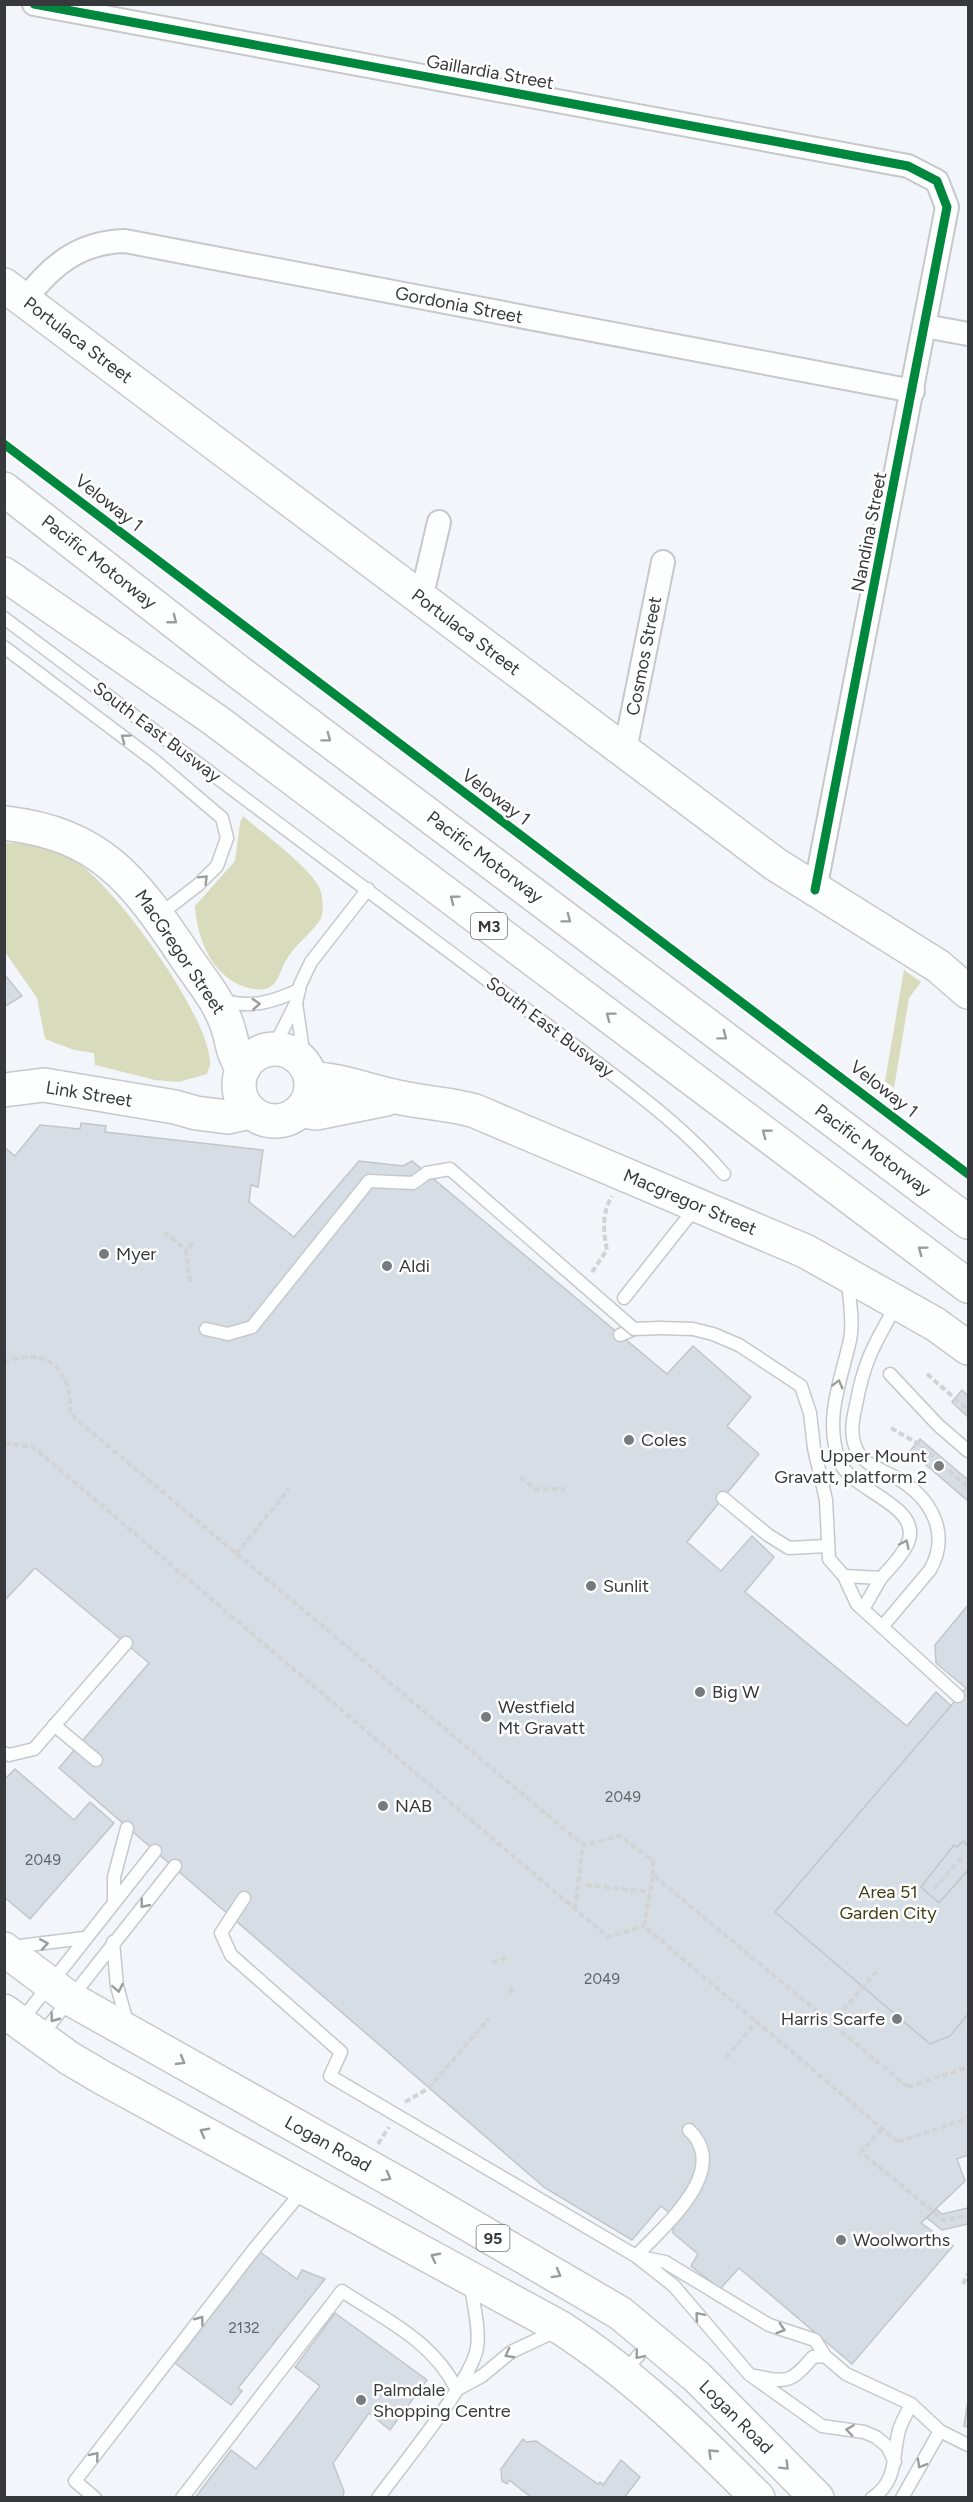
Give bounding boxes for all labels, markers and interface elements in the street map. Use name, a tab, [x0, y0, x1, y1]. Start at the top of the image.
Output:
street label: Gaillardia Street	[425, 50, 556, 94]
street label: Gordonia Street	[393, 282, 525, 328]
street label: Portulaca Street	[19, 292, 137, 388]
street label: Veloway 1	[71, 470, 147, 536]
street label: Nandina Street	[847, 470, 891, 594]
street label: Pacific Motorway	[37, 510, 161, 614]
street label: Portulaca Street	[407, 584, 525, 680]
street label: Cosmos Street	[622, 594, 666, 717]
one-way arrow	[166, 612, 177, 623]
street label: South East Busway	[89, 677, 226, 787]
one-way arrow	[321, 731, 332, 742]
one-way arrow	[120, 735, 131, 746]
street label: Veloway 1	[457, 764, 535, 830]
street label: Pacific Motorway	[423, 806, 548, 908]
one-way arrow	[196, 876, 207, 887]
street label: MacGregor Street	[130, 885, 230, 1019]
one-way arrow	[449, 896, 460, 907]
one-way arrow	[560, 912, 571, 923]
road number: M3	[471, 913, 507, 939]
street label: South East Busway	[482, 972, 619, 1082]
one-way arrow	[252, 997, 261, 1010]
one-way arrow	[605, 1013, 616, 1024]
one-way arrow	[716, 1029, 727, 1040]
street label: Veloway 1	[846, 1056, 922, 1122]
street label: Link Street	[44, 1076, 134, 1112]
street label: Pacific Motorway	[811, 1099, 936, 1201]
one-way arrow	[762, 1129, 773, 1140]
street label: Macgregor Street	[620, 1164, 760, 1240]
place label: Myer	[116, 1243, 156, 1265]
marker: Myer	[97, 1247, 111, 1261]
one-way arrow	[917, 1247, 928, 1258]
place label: Aldi	[399, 1255, 430, 1277]
marker: Aldi	[380, 1259, 394, 1273]
one-way arrow	[831, 1379, 844, 1389]
place label: Coles	[641, 1429, 687, 1451]
marker: Coles	[622, 1433, 636, 1447]
place label: Upper Mount Gravatt, platform 2	[774, 1445, 927, 1488]
marker: Upper Mount Gravatt, platform 2	[932, 1459, 946, 1473]
one-way arrow	[898, 1539, 910, 1550]
place label: Sunlit	[603, 1575, 649, 1597]
marker: Sunlit	[584, 1579, 598, 1593]
place label: Big W	[712, 1681, 760, 1703]
marker: Big W	[693, 1685, 707, 1699]
place label: Westfield Mt Gravatt	[498, 1696, 585, 1739]
marker: Westfield Mt Gravatt	[479, 1710, 493, 1724]
house number: 2049	[605, 1788, 641, 1806]
place label: NAB	[395, 1795, 432, 1817]
marker: NAB	[376, 1799, 390, 1813]
house number: 2049	[25, 1851, 61, 1869]
park label: Area 51 Garden City	[839, 1881, 937, 1924]
one-way arrow	[140, 1897, 151, 1908]
one-way arrow	[39, 1938, 49, 1951]
house number: 2049	[584, 1970, 620, 1988]
one-way arrow	[111, 1983, 124, 1993]
place label: Harris Scarfe	[781, 2008, 885, 2030]
one-way arrow	[51, 2011, 62, 2022]
marker: Harris Scarfe	[890, 2012, 904, 2026]
one-way arrow	[175, 2054, 185, 2066]
street label: Logan Road	[281, 2111, 375, 2177]
one-way arrow	[200, 2128, 210, 2139]
one-way arrow	[381, 2170, 392, 2181]
road number: 95	[476, 2225, 510, 2251]
place label: Woolworths	[853, 2229, 950, 2251]
marker: Woolworths	[834, 2233, 848, 2247]
one-way arrow	[430, 2253, 441, 2264]
one-way arrow	[551, 2267, 561, 2278]
one-way arrow	[695, 2312, 706, 2323]
one-way arrow	[192, 2316, 203, 2327]
house number: 2132	[228, 2319, 260, 2337]
one-way arrow	[775, 2322, 786, 2334]
one-way arrow	[505, 2347, 515, 2358]
one-way arrow	[635, 2348, 646, 2359]
street label: Logan Road	[694, 2375, 778, 2459]
place label: Palmdale Shopping Centre	[373, 2379, 511, 2422]
marker: Palmdale Shopping Centre	[354, 2393, 368, 2407]
one-way arrow	[846, 2424, 855, 2437]
one-way arrow	[709, 2449, 719, 2460]
one-way arrow	[88, 2452, 99, 2463]
one-way arrow	[916, 2458, 928, 2468]
one-way arrow	[778, 2459, 789, 2470]

